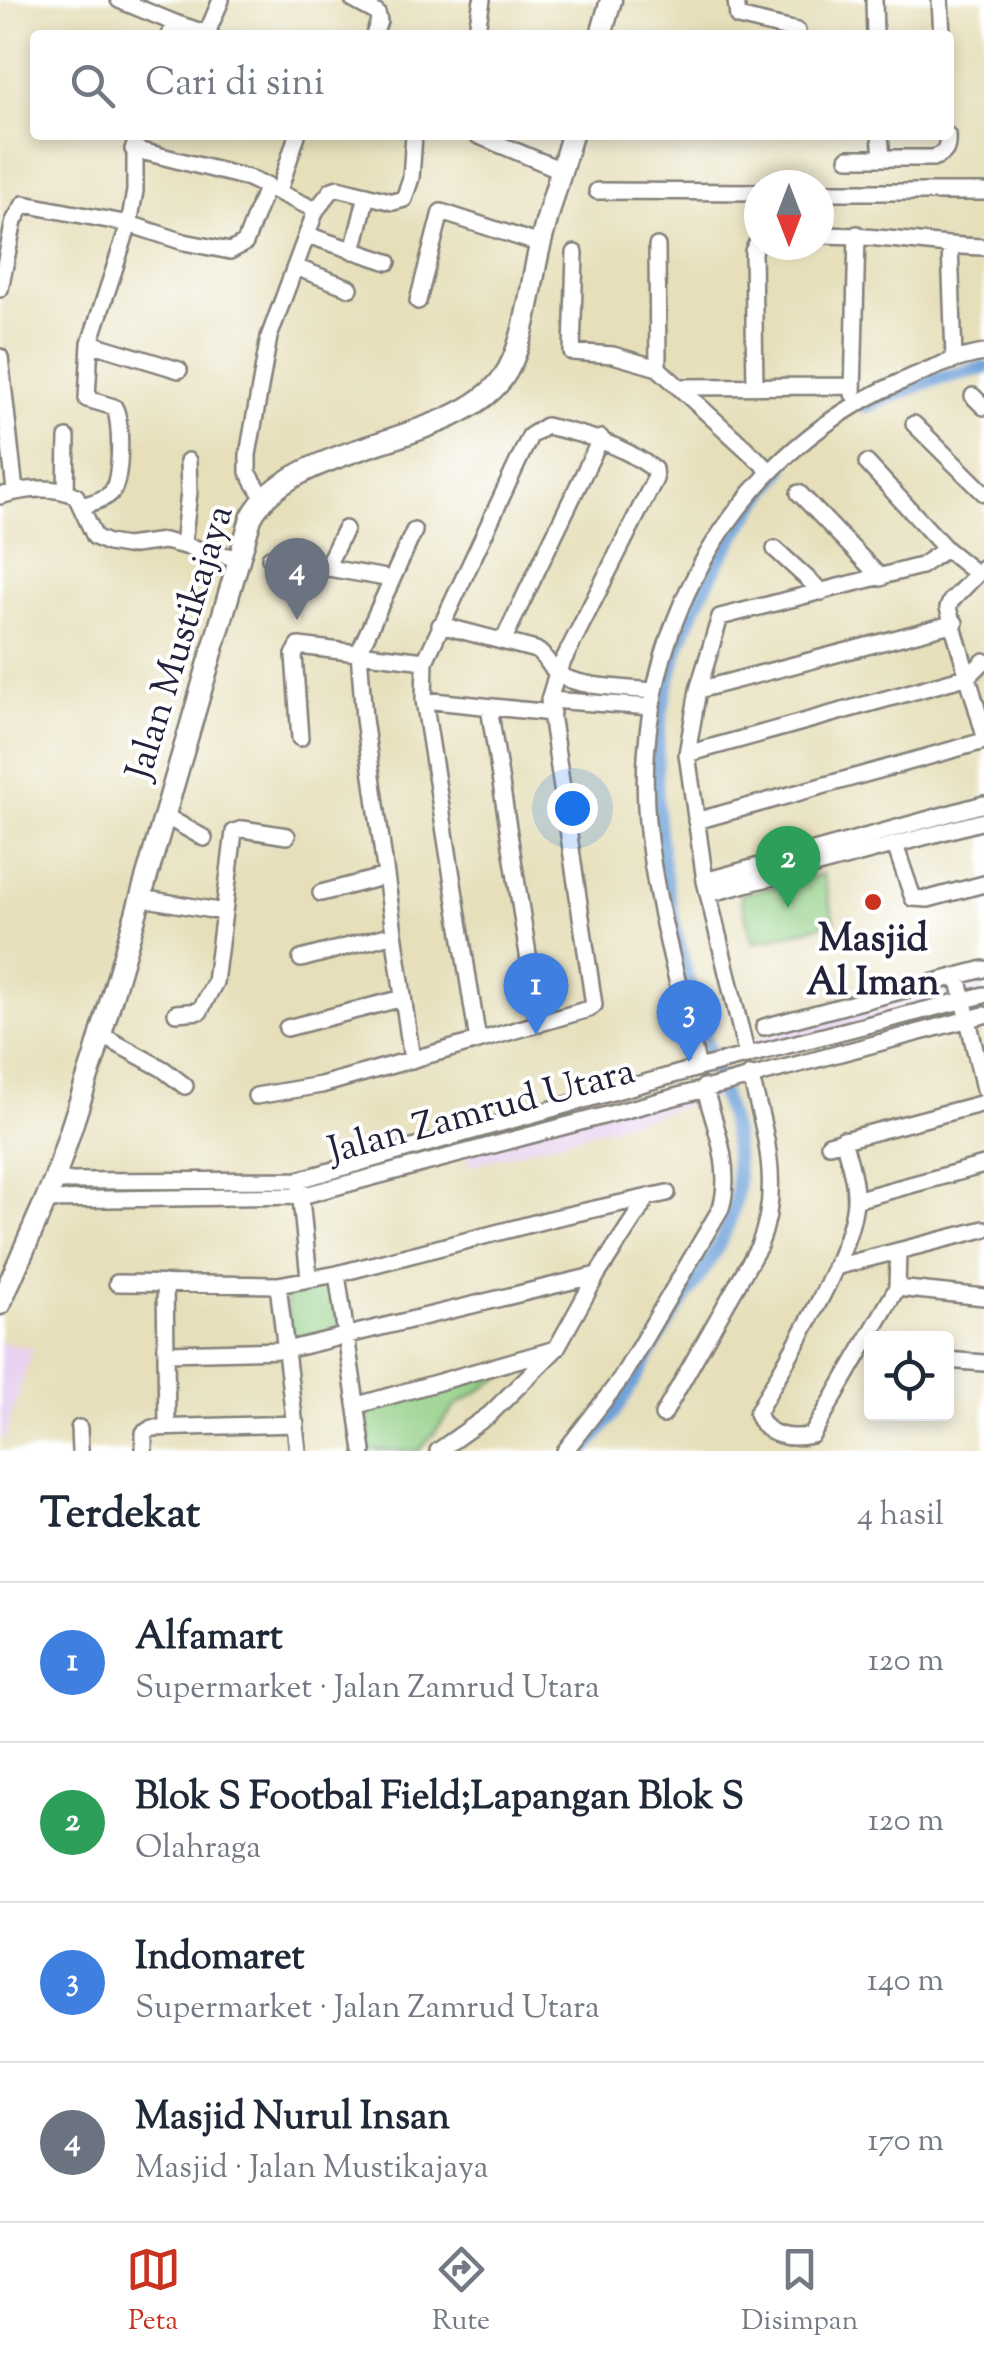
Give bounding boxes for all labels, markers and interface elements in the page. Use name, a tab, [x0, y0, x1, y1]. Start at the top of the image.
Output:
search box	[30, 30, 954, 140]
icon: search	[65, 58, 120, 113]
text: Cari di sini	[145, 58, 325, 112]
north arrow	[744, 170, 834, 260]
street label: Jalan Mustikajaya	[114, 499, 249, 789]
pin: 4	[264, 538, 330, 620]
your location	[547, 783, 598, 834]
pin: 2	[756, 826, 820, 908]
marker: Masjid Al Iman	[862, 891, 884, 913]
place label: Masjid Al Iman	[806, 914, 940, 1012]
pin: 1	[504, 952, 568, 1035]
pin: 3	[656, 980, 722, 1062]
street label: Jalan Zamrud Utara	[321, 1046, 641, 1180]
map controls	[864, 1331, 954, 1421]
button: locate	[864, 1331, 954, 1421]
text: Terdekat	[40, 1486, 200, 1546]
text: 4 hasil	[857, 1493, 944, 1539]
text: Alfamart	[135, 1612, 283, 1666]
text: 1	[67, 1639, 78, 1685]
text: 120 m	[868, 1639, 944, 1685]
text: Supermarket · Jalan Zamrud Utara	[135, 1666, 600, 1712]
text: Blok S Footbal Field;Lapangan Blok S	[135, 1772, 744, 1826]
text: 2	[65, 1799, 80, 1845]
text: 120 m	[868, 1799, 944, 1845]
text: Olahraga	[135, 1826, 261, 1872]
text: Indomaret	[135, 1932, 305, 1986]
text: 3	[66, 1959, 79, 2005]
text: 140 m	[867, 1959, 944, 2005]
text: Supermarket · Jalan Zamrud Utara	[135, 1986, 600, 2032]
text: Masjid Nurul Insan	[135, 2092, 450, 2146]
text: 4	[64, 2119, 81, 2165]
text: 170 m	[867, 2119, 944, 2165]
text: Masjid · Jalan Mustikajaya	[135, 2146, 489, 2192]
tab: Peta	[126, 2242, 181, 2342]
tab: Rute	[432, 2242, 490, 2342]
tab: Disimpan	[741, 2242, 858, 2342]

